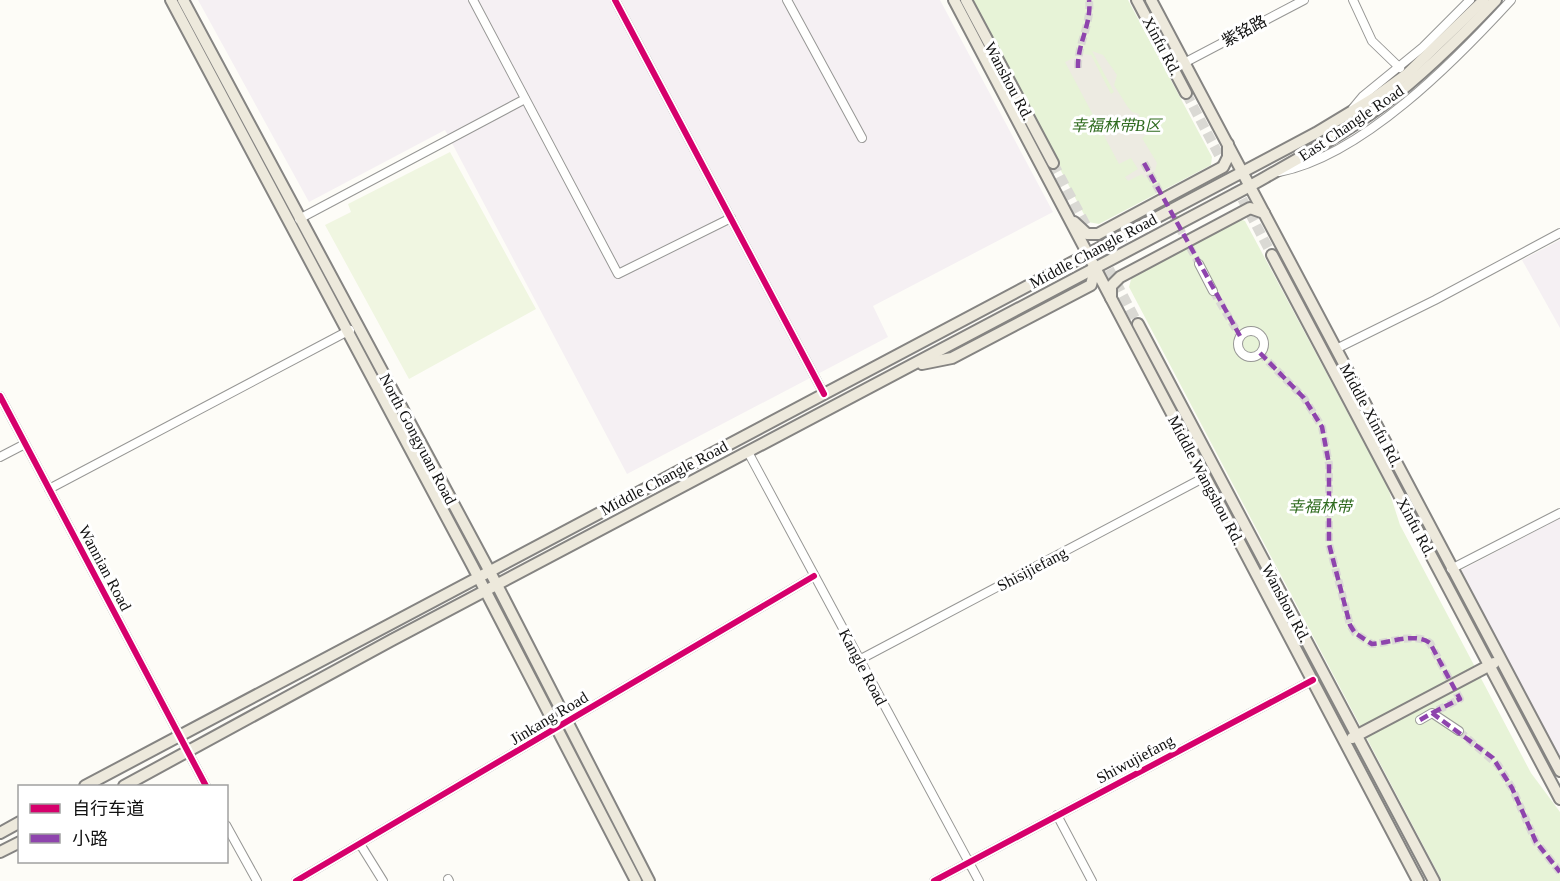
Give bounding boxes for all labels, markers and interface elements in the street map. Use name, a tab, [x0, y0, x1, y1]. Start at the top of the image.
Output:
street label: 紫铭路	[1219, 12, 1269, 50]
street label: Xinfu Rd.	[1139, 14, 1185, 78]
street label: Wanshou Rd.	[981, 39, 1037, 123]
street label: East Changle Road	[1295, 82, 1407, 165]
park label: 幸福林带B区	[1071, 117, 1163, 134]
street label: Middle Changle Road	[1027, 210, 1160, 293]
street label: Middle Xinfu Rd.	[1337, 361, 1405, 469]
street label: North Gongyuan Road	[375, 371, 460, 508]
street label: Middle Wangshou Rd.	[1164, 413, 1247, 548]
street label: Middle Changle Road	[598, 437, 731, 520]
street label: Xinfu Rd.	[1393, 495, 1439, 559]
park label: 幸福林带	[1288, 498, 1355, 515]
street label: Wannian Road	[75, 522, 135, 614]
street label: Shisijiefang	[994, 544, 1070, 595]
street label: Wanshou Rd.	[1258, 561, 1314, 645]
street label: Kangle Road	[835, 626, 890, 709]
street label: Jinkang Road	[507, 688, 591, 749]
street label: Shiwujiefang	[1093, 731, 1177, 787]
legend	[18, 785, 228, 863]
text: 自行车道	[72, 799, 144, 819]
text: 小路	[72, 829, 108, 849]

